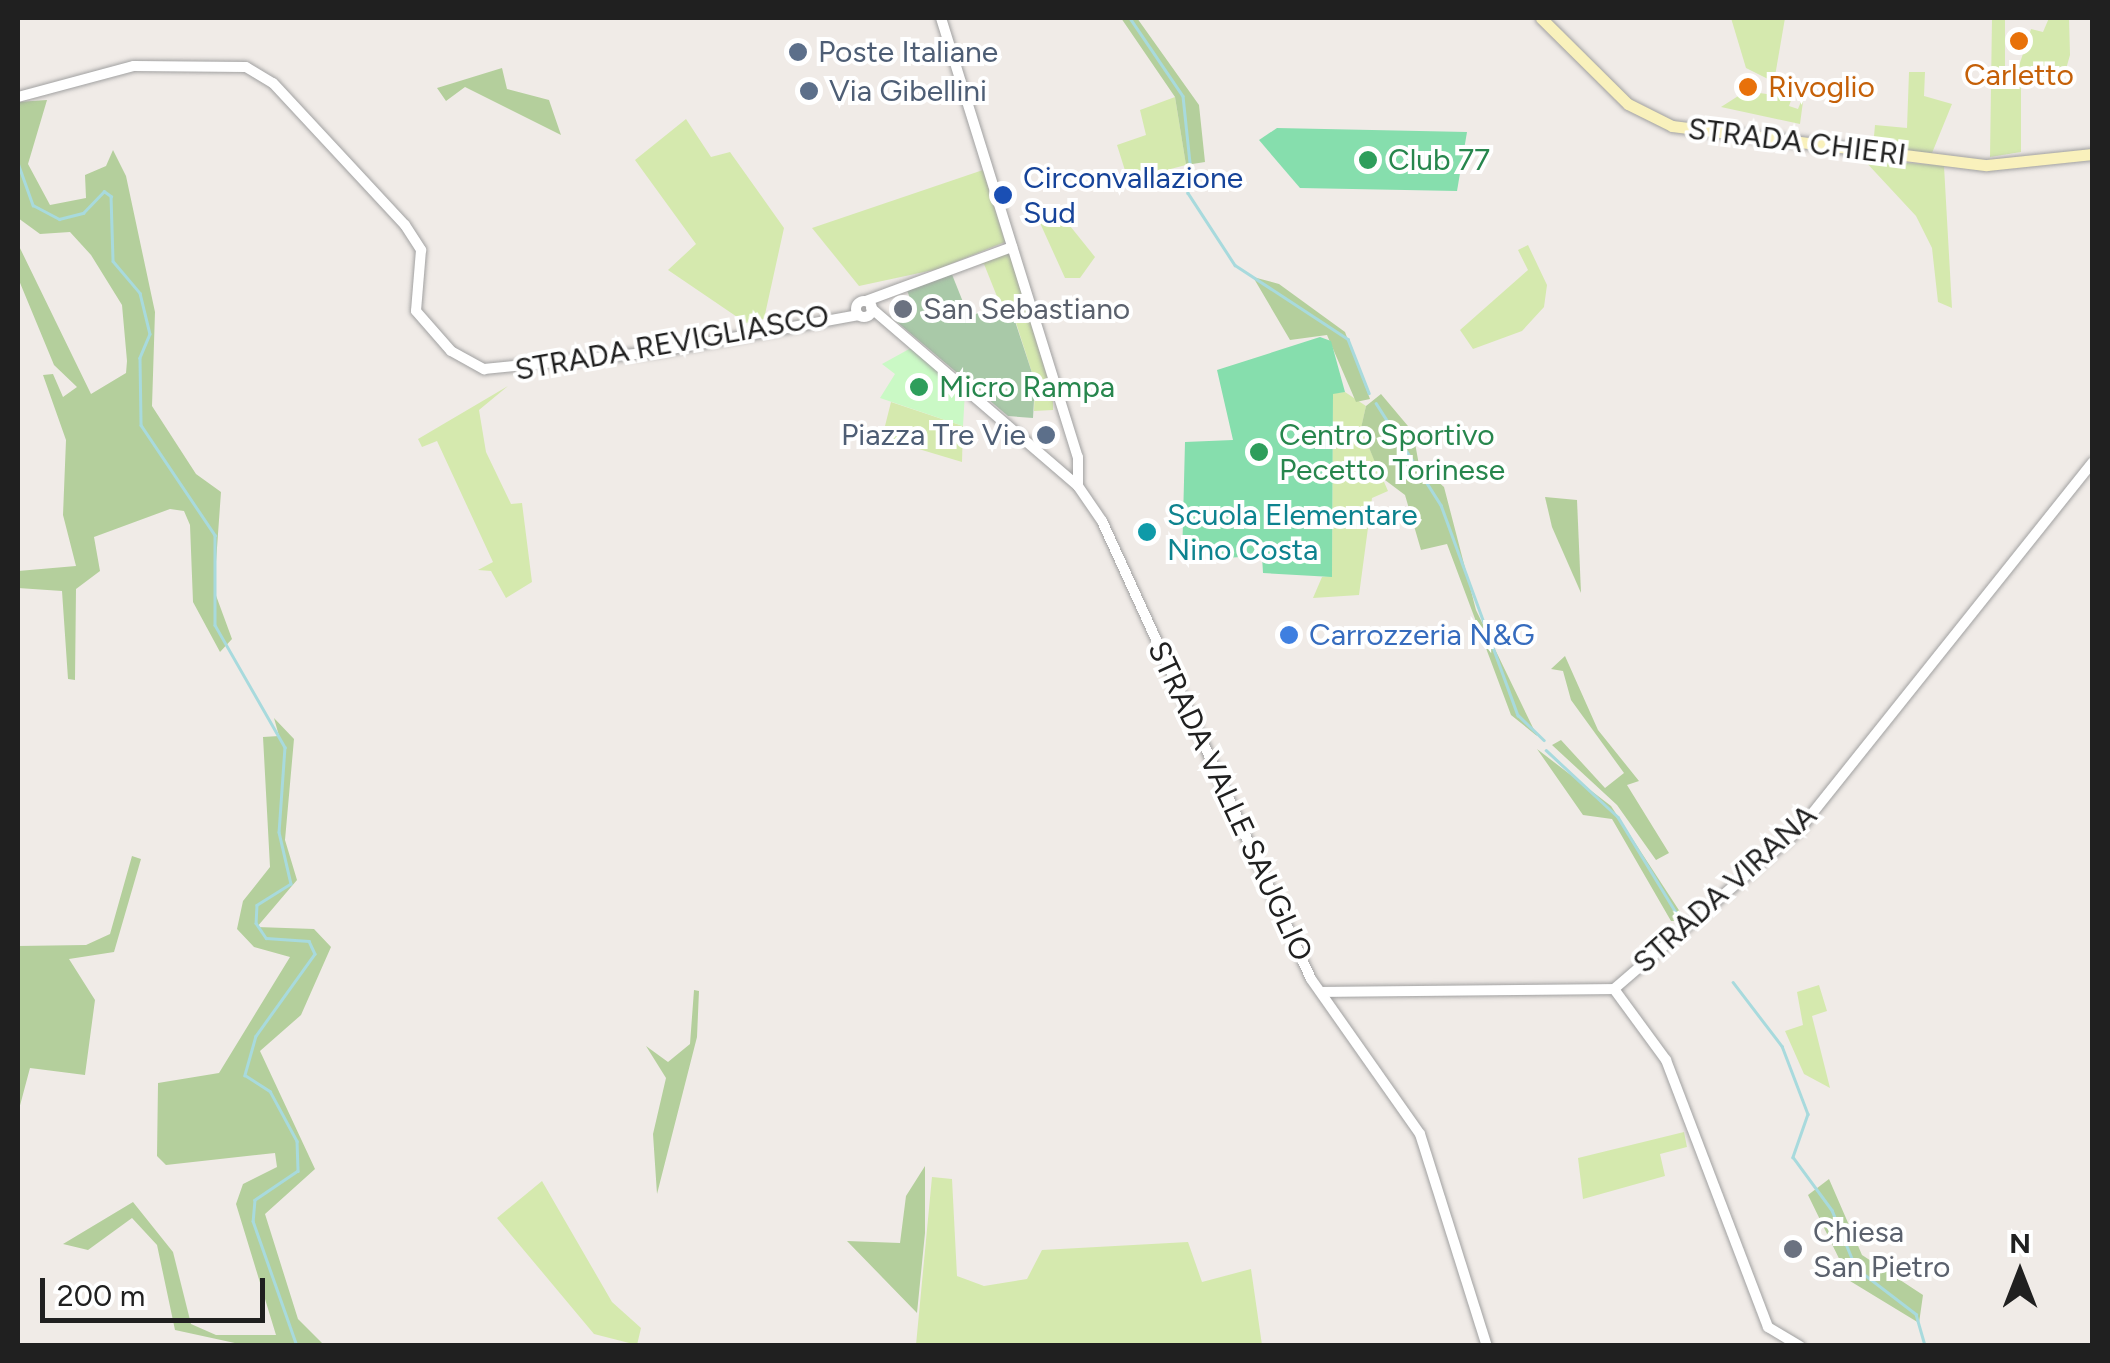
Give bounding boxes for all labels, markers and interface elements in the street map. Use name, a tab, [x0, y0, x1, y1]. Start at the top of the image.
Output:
marker: Carletto	[2008, 30, 2030, 52]
place label: Poste Italiane	[818, 34, 998, 70]
marker: Poste Italiane	[787, 41, 809, 63]
place label: Carletto	[1964, 57, 2074, 93]
place label: Rivoglio	[1768, 69, 1875, 105]
place label: Via Gibellini	[829, 73, 987, 109]
marker: Rivoglio	[1737, 76, 1759, 98]
marker: Via Gibellini	[798, 80, 820, 102]
street label: STRADA CHIERI	[1686, 111, 1908, 173]
place label: Club 77	[1388, 142, 1490, 178]
marker: Club 77	[1357, 149, 1379, 171]
place label: Circonvallazione Sud	[1023, 160, 1243, 230]
marker: Circonvallazione Sud	[992, 184, 1014, 206]
place label: San Sebastiano	[923, 291, 1130, 327]
street label: STRADA REVIGLIASCO	[512, 298, 832, 388]
marker: San Sebastiano	[892, 298, 914, 320]
place label: Micro Rampa	[939, 369, 1115, 405]
marker: Micro Rampa	[908, 376, 930, 398]
place label: Piazza Tre Vie	[841, 417, 1026, 453]
place label: Centro Sportivo Pecetto Torinese	[1279, 417, 1505, 488]
marker: Piazza Tre Vie	[1035, 424, 1057, 446]
marker: Centro Sportivo Pecetto Torinese	[1248, 441, 1270, 463]
place label: Scuola Elementare Nino Costa	[1167, 497, 1418, 568]
marker: Scuola Elementare Nino Costa	[1136, 521, 1158, 543]
place label: Carrozzeria N&G	[1309, 617, 1535, 653]
marker: Carrozzeria N&G	[1278, 624, 1300, 646]
street label: STRADA VALLE SAUGLIO	[1140, 636, 1320, 966]
street label: STRADA VIRANA	[1626, 797, 1824, 981]
place label: Chiesa San Pietro	[1813, 1214, 1950, 1284]
north arrow	[1970, 1223, 2070, 1323]
text: N	[2009, 1226, 2031, 1260]
marker: Chiesa San Pietro	[1782, 1238, 1804, 1260]
scale bar	[45, 1258, 270, 1320]
text: 200 m	[57, 1277, 145, 1314]

